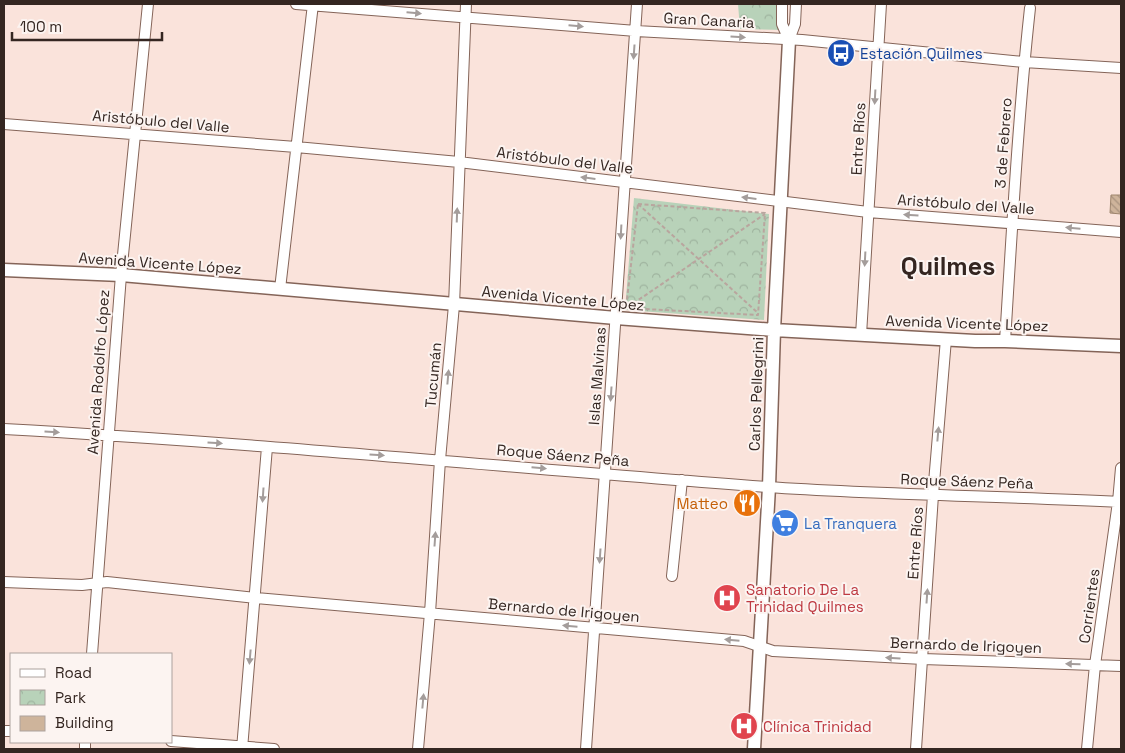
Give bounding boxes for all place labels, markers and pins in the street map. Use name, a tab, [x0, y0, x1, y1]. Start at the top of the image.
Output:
bus stop icon: Estación Quilmes	[826, 38, 856, 68]
place label: Estación Quilmes	[860, 44, 983, 63]
restaurant icon: Matteo	[732, 488, 762, 518]
place label: Matteo	[677, 494, 728, 513]
supermarket icon: La Tranquera	[770, 508, 800, 538]
place label: La Tranquera	[804, 514, 897, 533]
place label: Sanatorio De La Trinidad Quilmes	[746, 580, 864, 616]
hospital icon: Sanatorio De La Trinidad Quilmes	[712, 583, 742, 613]
hospital icon: Clínica Trinidad	[729, 711, 759, 741]
place label: Clínica Trinidad	[763, 717, 872, 736]

